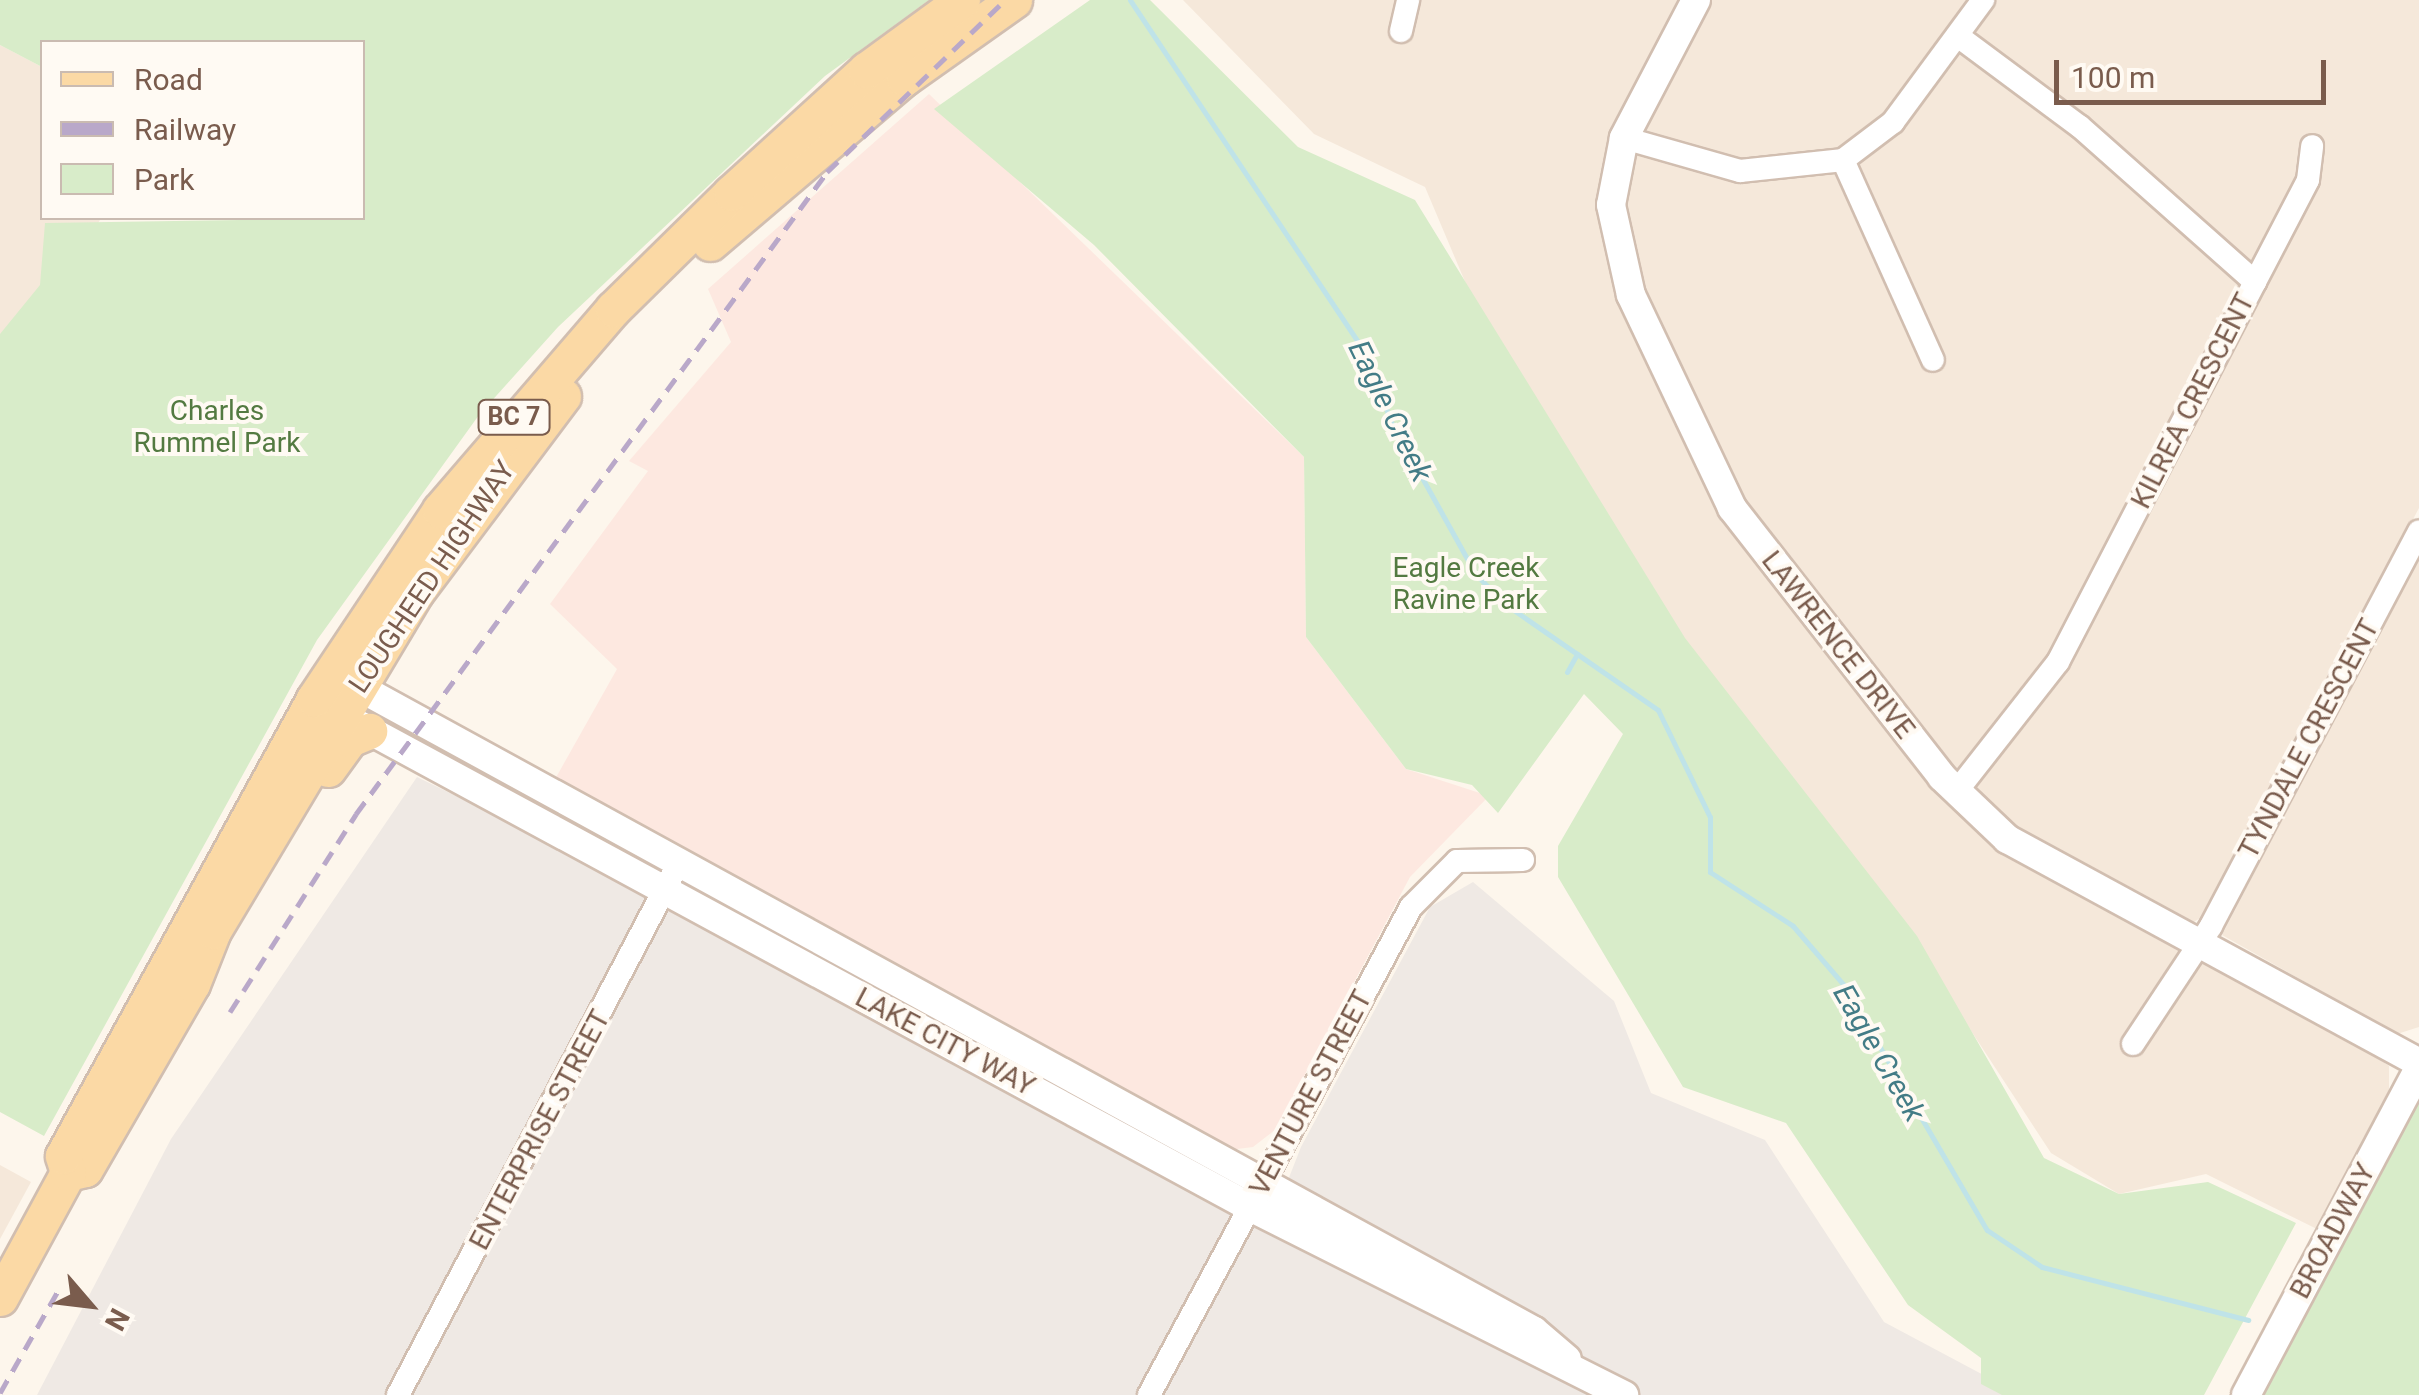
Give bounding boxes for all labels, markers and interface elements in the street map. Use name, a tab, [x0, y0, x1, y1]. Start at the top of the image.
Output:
legend	[40, 40, 365, 220]
scale bar	[2059, 40, 2332, 102]
text: 100 m	[2071, 60, 2155, 95]
text: Road	[134, 62, 203, 97]
text: Railway	[134, 112, 236, 147]
text: Park	[134, 162, 194, 197]
street label: KILREA CRESCENT	[2124, 288, 2262, 514]
water label: Eagle Creek	[1340, 334, 1440, 488]
park label: Charles Rummel Park	[134, 394, 300, 460]
road number: BC 7	[476, 397, 552, 437]
street label: LOUGHEED HIGHWAY	[342, 455, 522, 699]
street label: LAWRENCE DRIVE	[1754, 545, 1922, 745]
park label: Eagle Creek Ravine Park	[1393, 551, 1539, 617]
street label: TYNDALE CRESCENT	[2232, 613, 2386, 865]
water label: Eagle Creek	[1825, 978, 1933, 1128]
street label: LAKE CITY WAY	[850, 981, 1040, 1103]
street label: VENTURE STREET	[1243, 985, 1379, 1201]
street label: ENTERPRISE STREET	[463, 1004, 617, 1256]
street label: BROADWAY	[2283, 1158, 2383, 1304]
north arrow	[40, 1255, 140, 1355]
text: N	[98, 1303, 136, 1336]

